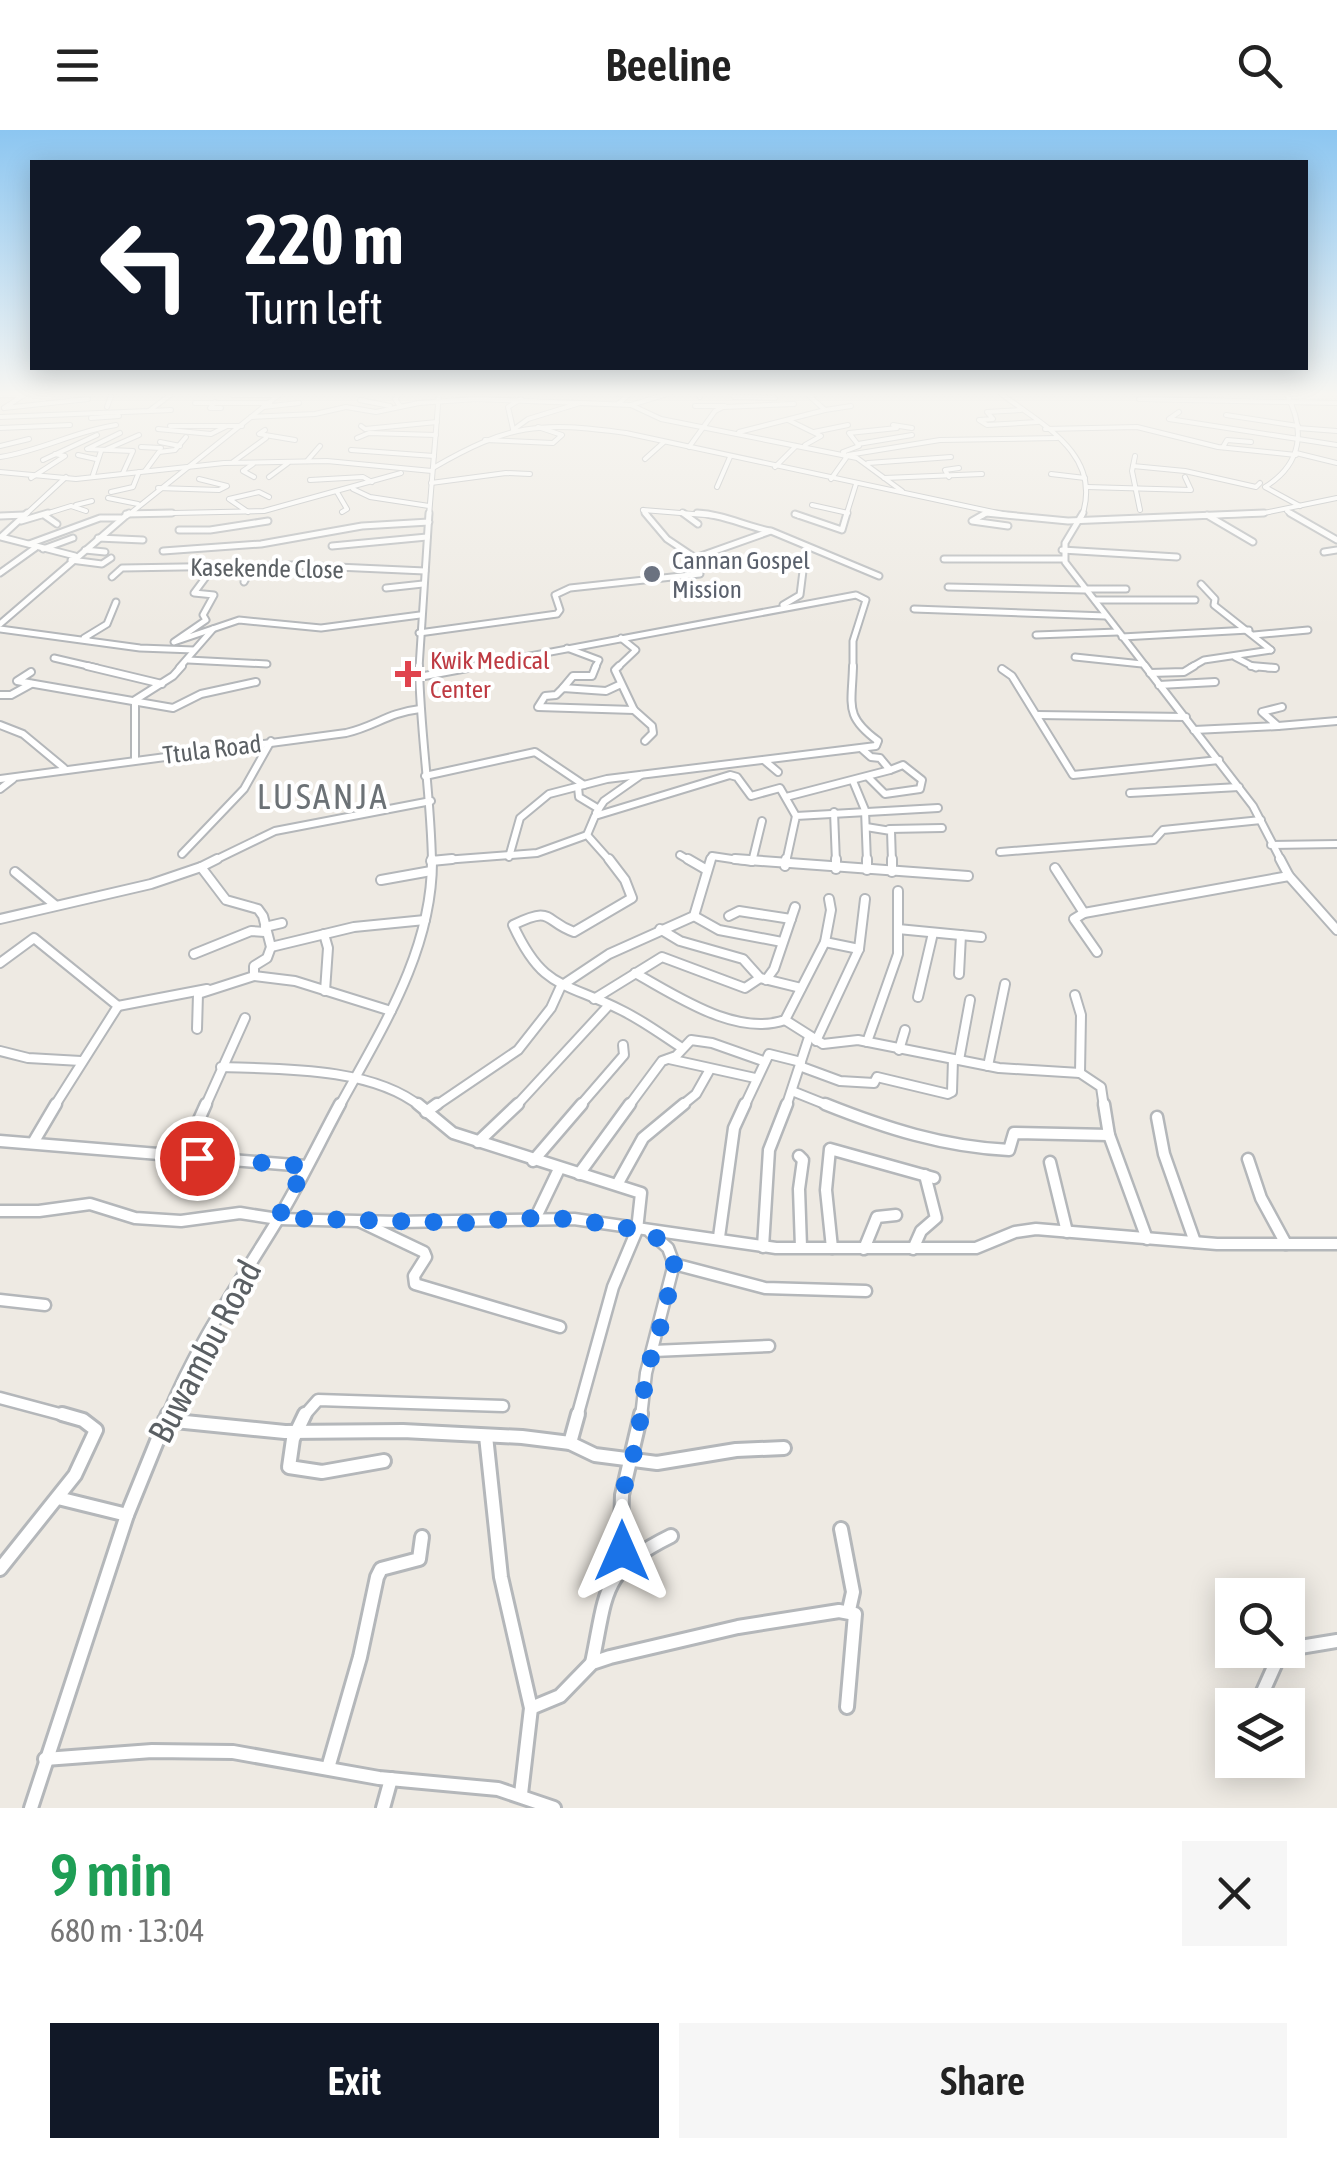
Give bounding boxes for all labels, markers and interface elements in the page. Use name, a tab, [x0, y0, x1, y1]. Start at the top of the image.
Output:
icon: menu	[50, 38, 105, 93]
icon: search	[1232, 38, 1287, 93]
text: Beeline	[605, 39, 732, 91]
text: 220 m	[245, 199, 404, 279]
icon: left	[80, 200, 210, 330]
text: Turn left	[245, 282, 383, 334]
place label: Cannan Gospel Mission	[672, 546, 810, 603]
street label: Kasekende Close	[190, 553, 344, 583]
marker: Cannan Gospel Mission	[641, 563, 663, 585]
place label: Kwik Medical Center	[430, 646, 550, 703]
marker: Kwik Medical Center	[395, 661, 421, 687]
street label: Ttula Road	[161, 729, 263, 769]
district label: LUSANJA	[257, 776, 389, 816]
pin	[155, 1116, 240, 1201]
icon: arrive	[170, 1131, 225, 1186]
street label: Buwambu Road	[139, 1253, 269, 1449]
position arrow	[570, 1499, 674, 1603]
map controls	[1215, 1578, 1305, 1778]
button: search	[1215, 1578, 1305, 1668]
button: layers	[1215, 1688, 1305, 1778]
text: 9 min	[50, 1840, 173, 1909]
button: close	[1182, 1841, 1287, 1946]
text: 680 m · 13:04	[50, 1912, 205, 1949]
button: Exit	[50, 2023, 659, 2138]
button: Share	[679, 2023, 1287, 2138]

